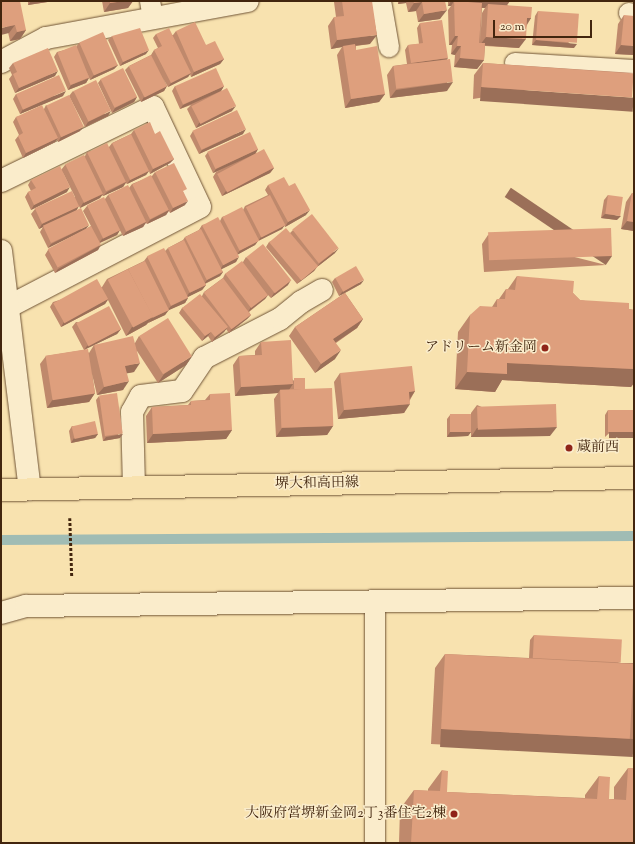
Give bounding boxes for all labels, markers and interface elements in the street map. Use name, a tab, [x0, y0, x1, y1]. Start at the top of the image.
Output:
scale bar	[495, 12, 594, 38]
text: 20 m	[500, 18, 524, 36]
place label: アドリーム新金岡	[425, 340, 537, 356]
marker: アドリーム新金岡	[540, 343, 550, 353]
place label: 蔵前西	[577, 440, 619, 456]
marker: 蔵前西	[564, 443, 574, 453]
street label: 堺大和高田線	[275, 475, 359, 493]
place label: 大阪府営堺新金岡2丁3番住宅2棟	[245, 806, 446, 822]
marker: 大阪府営堺新金岡2丁3番住宅2棟	[449, 809, 459, 819]

